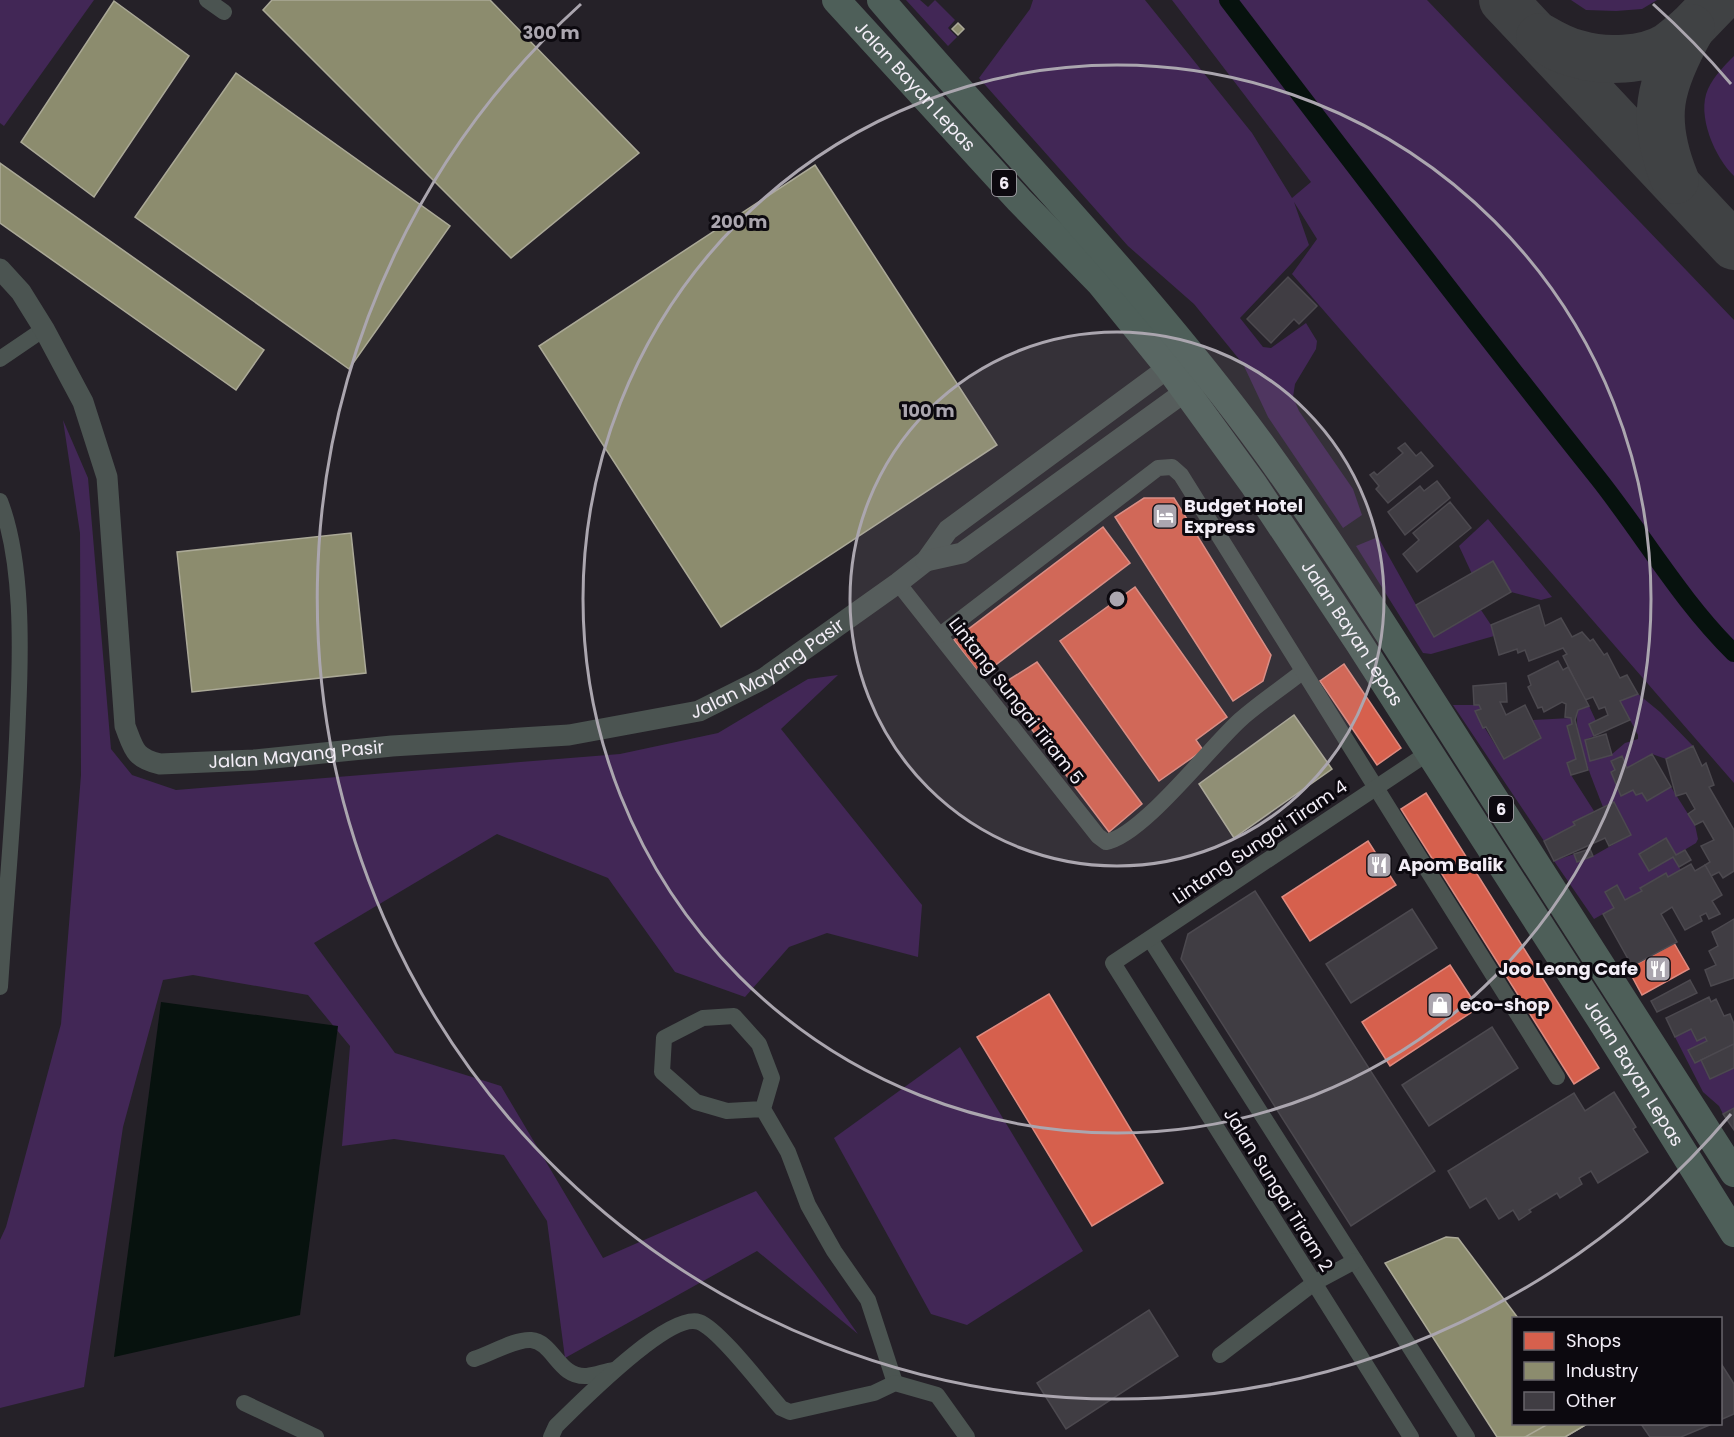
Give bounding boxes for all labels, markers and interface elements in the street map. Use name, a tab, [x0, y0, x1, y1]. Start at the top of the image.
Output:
street label: Jalan Bayan Lepas	[849, 15, 982, 157]
text: 300 m	[522, 20, 580, 45]
road number: 6	[992, 170, 1016, 196]
text: 200 m	[711, 209, 767, 234]
text: 100 m	[901, 398, 955, 423]
place label: Budget Hotel Express	[1184, 493, 1303, 539]
hotel icon: Budget Hotel Express	[1150, 501, 1180, 531]
street label: Jalan Bayan Lepas	[1296, 555, 1409, 711]
centre of rings	[1107, 589, 1127, 609]
street label: Jalan Mayang Pasir	[689, 612, 849, 724]
street label: Lintang Sungai Tiram 5	[943, 612, 1090, 789]
street label: Jalan Mayang Pasir	[208, 734, 386, 774]
street label: Lintang Sungai Tiram 4	[1167, 774, 1352, 910]
road number: 6	[1489, 796, 1513, 822]
restaurant icon: Apom Balik	[1364, 850, 1394, 880]
place label: Apom Balik	[1398, 852, 1505, 877]
restaurant icon: Joo Leong Cafe	[1643, 954, 1673, 984]
place label: Joo Leong Cafe	[1498, 956, 1638, 981]
shop icon: eco-shop	[1425, 990, 1455, 1020]
place label: eco-shop	[1460, 992, 1550, 1017]
street label: Jalan Bayan Lepas	[1579, 994, 1690, 1151]
street label: Jalan Sungai Tiram 2	[1218, 1103, 1339, 1276]
legend	[1512, 1317, 1722, 1425]
text: Shops	[1566, 1328, 1621, 1353]
text: Industry	[1566, 1358, 1638, 1383]
text: Other	[1566, 1388, 1616, 1413]

